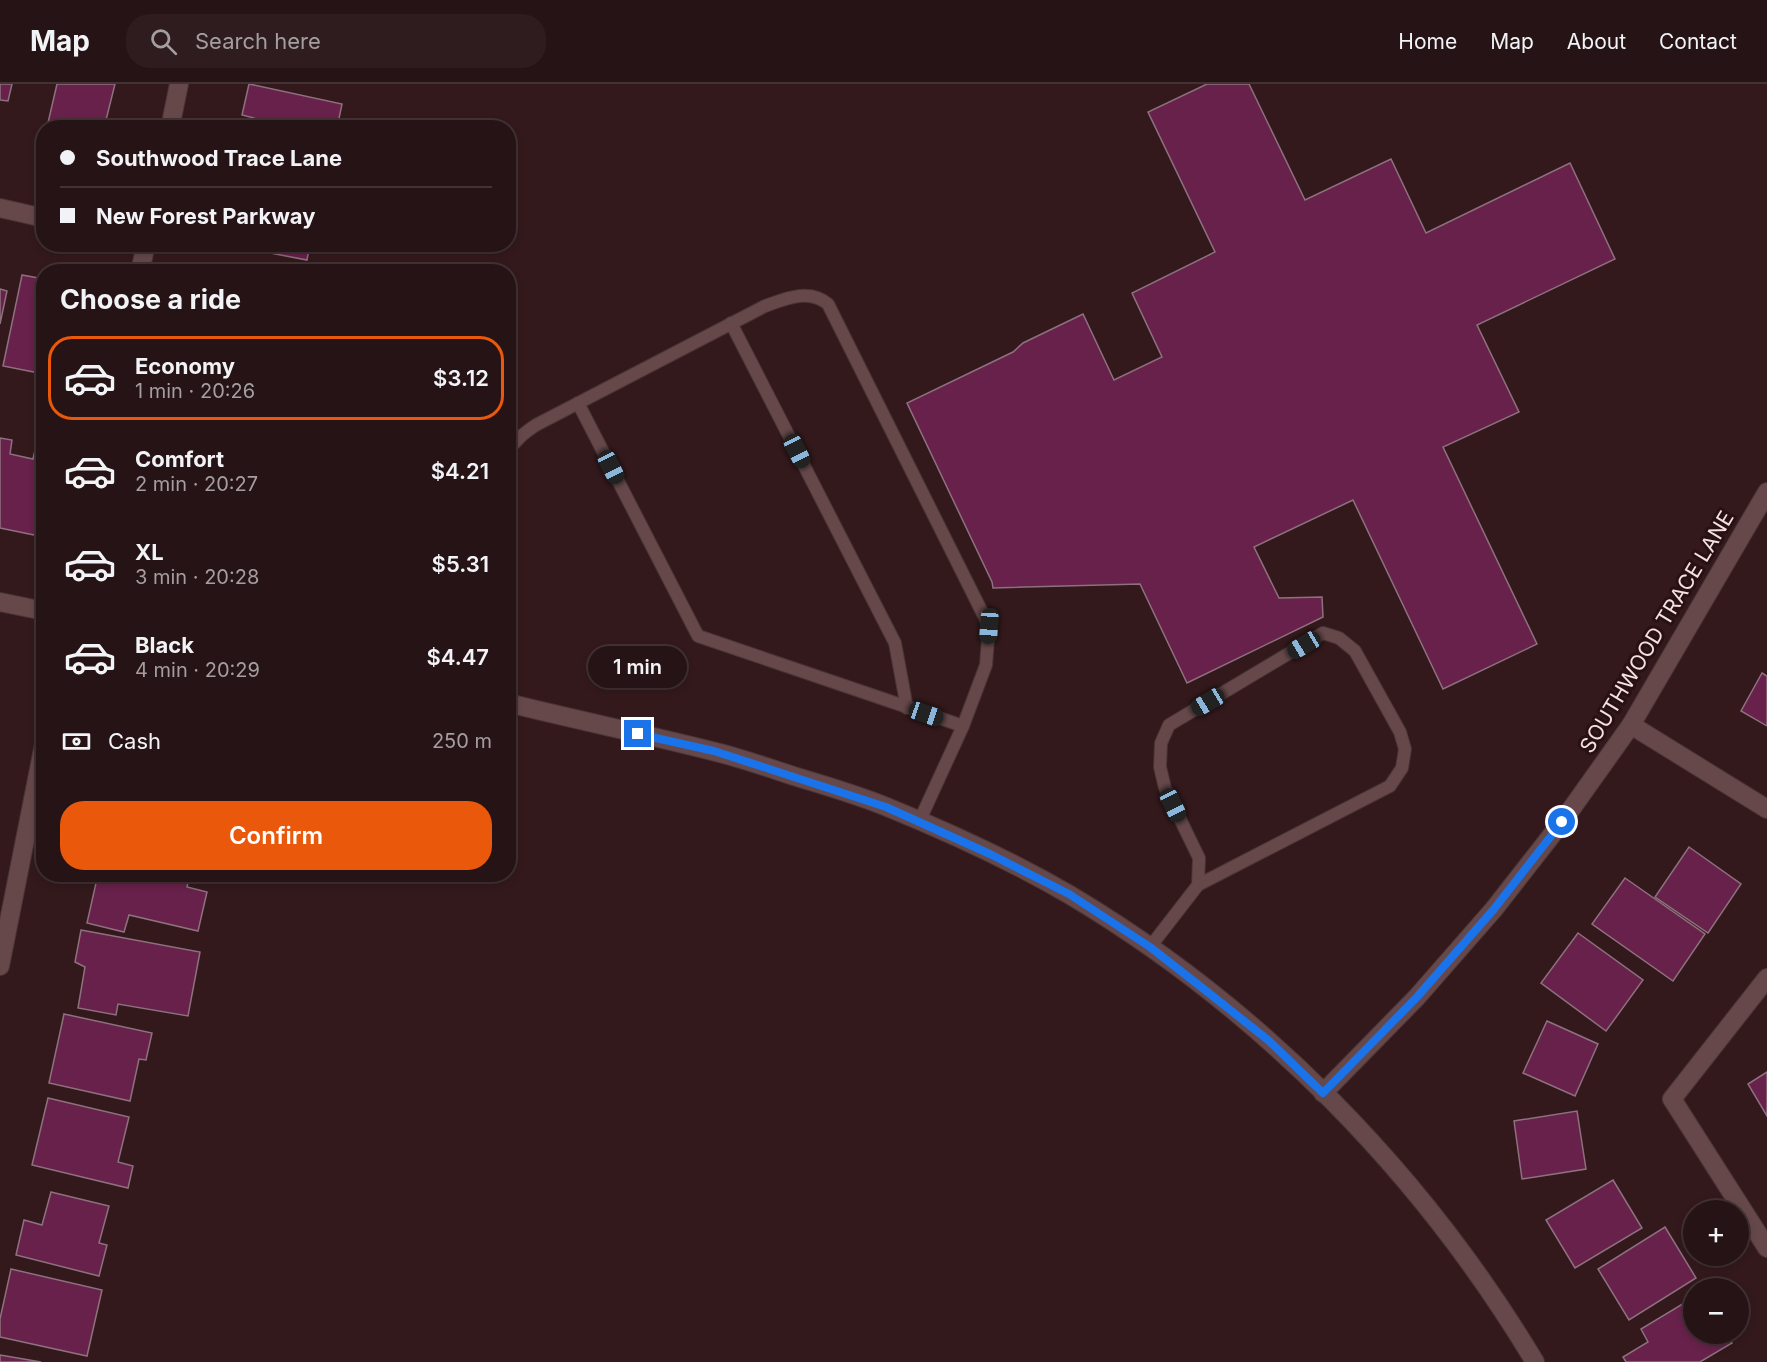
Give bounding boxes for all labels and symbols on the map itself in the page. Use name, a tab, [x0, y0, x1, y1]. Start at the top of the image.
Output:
car	[781, 431, 813, 471]
car	[595, 447, 627, 487]
street label: SOUTHWOOD TRACE LANE	[1574, 506, 1739, 757]
car	[979, 607, 999, 645]
car	[1284, 628, 1324, 662]
callout: 1 min	[588, 647, 688, 689]
car	[1188, 685, 1228, 719]
car	[906, 700, 946, 728]
route end	[624, 720, 651, 747]
car	[1157, 785, 1189, 825]
route start	[1548, 808, 1575, 835]

